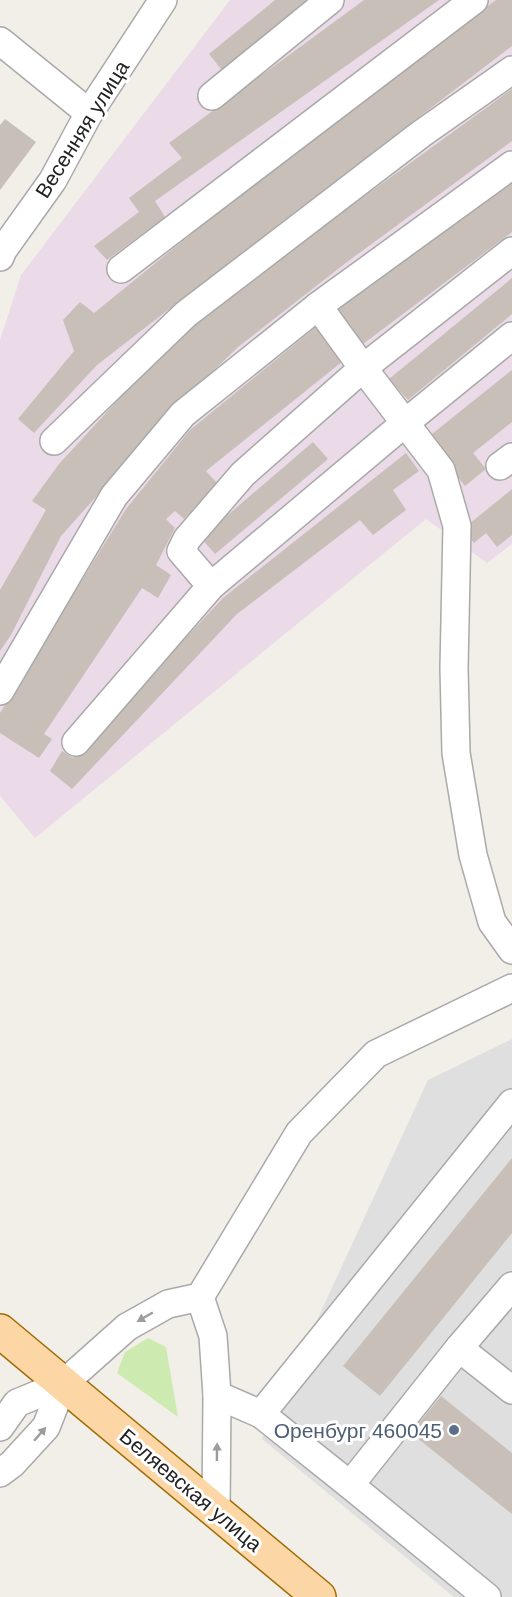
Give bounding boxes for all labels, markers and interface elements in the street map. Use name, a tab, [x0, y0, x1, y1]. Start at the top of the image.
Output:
street label: Весенняя улица	[31, 56, 134, 202]
one-way arrow	[137, 1312, 154, 1322]
place label: Оренбург 460045	[274, 1419, 442, 1442]
marker: Оренбург 460045	[447, 1423, 461, 1437]
street label: Беляевская улица	[116, 1424, 267, 1556]
one-way arrow	[33, 1427, 46, 1442]
one-way arrow	[212, 1443, 222, 1462]

